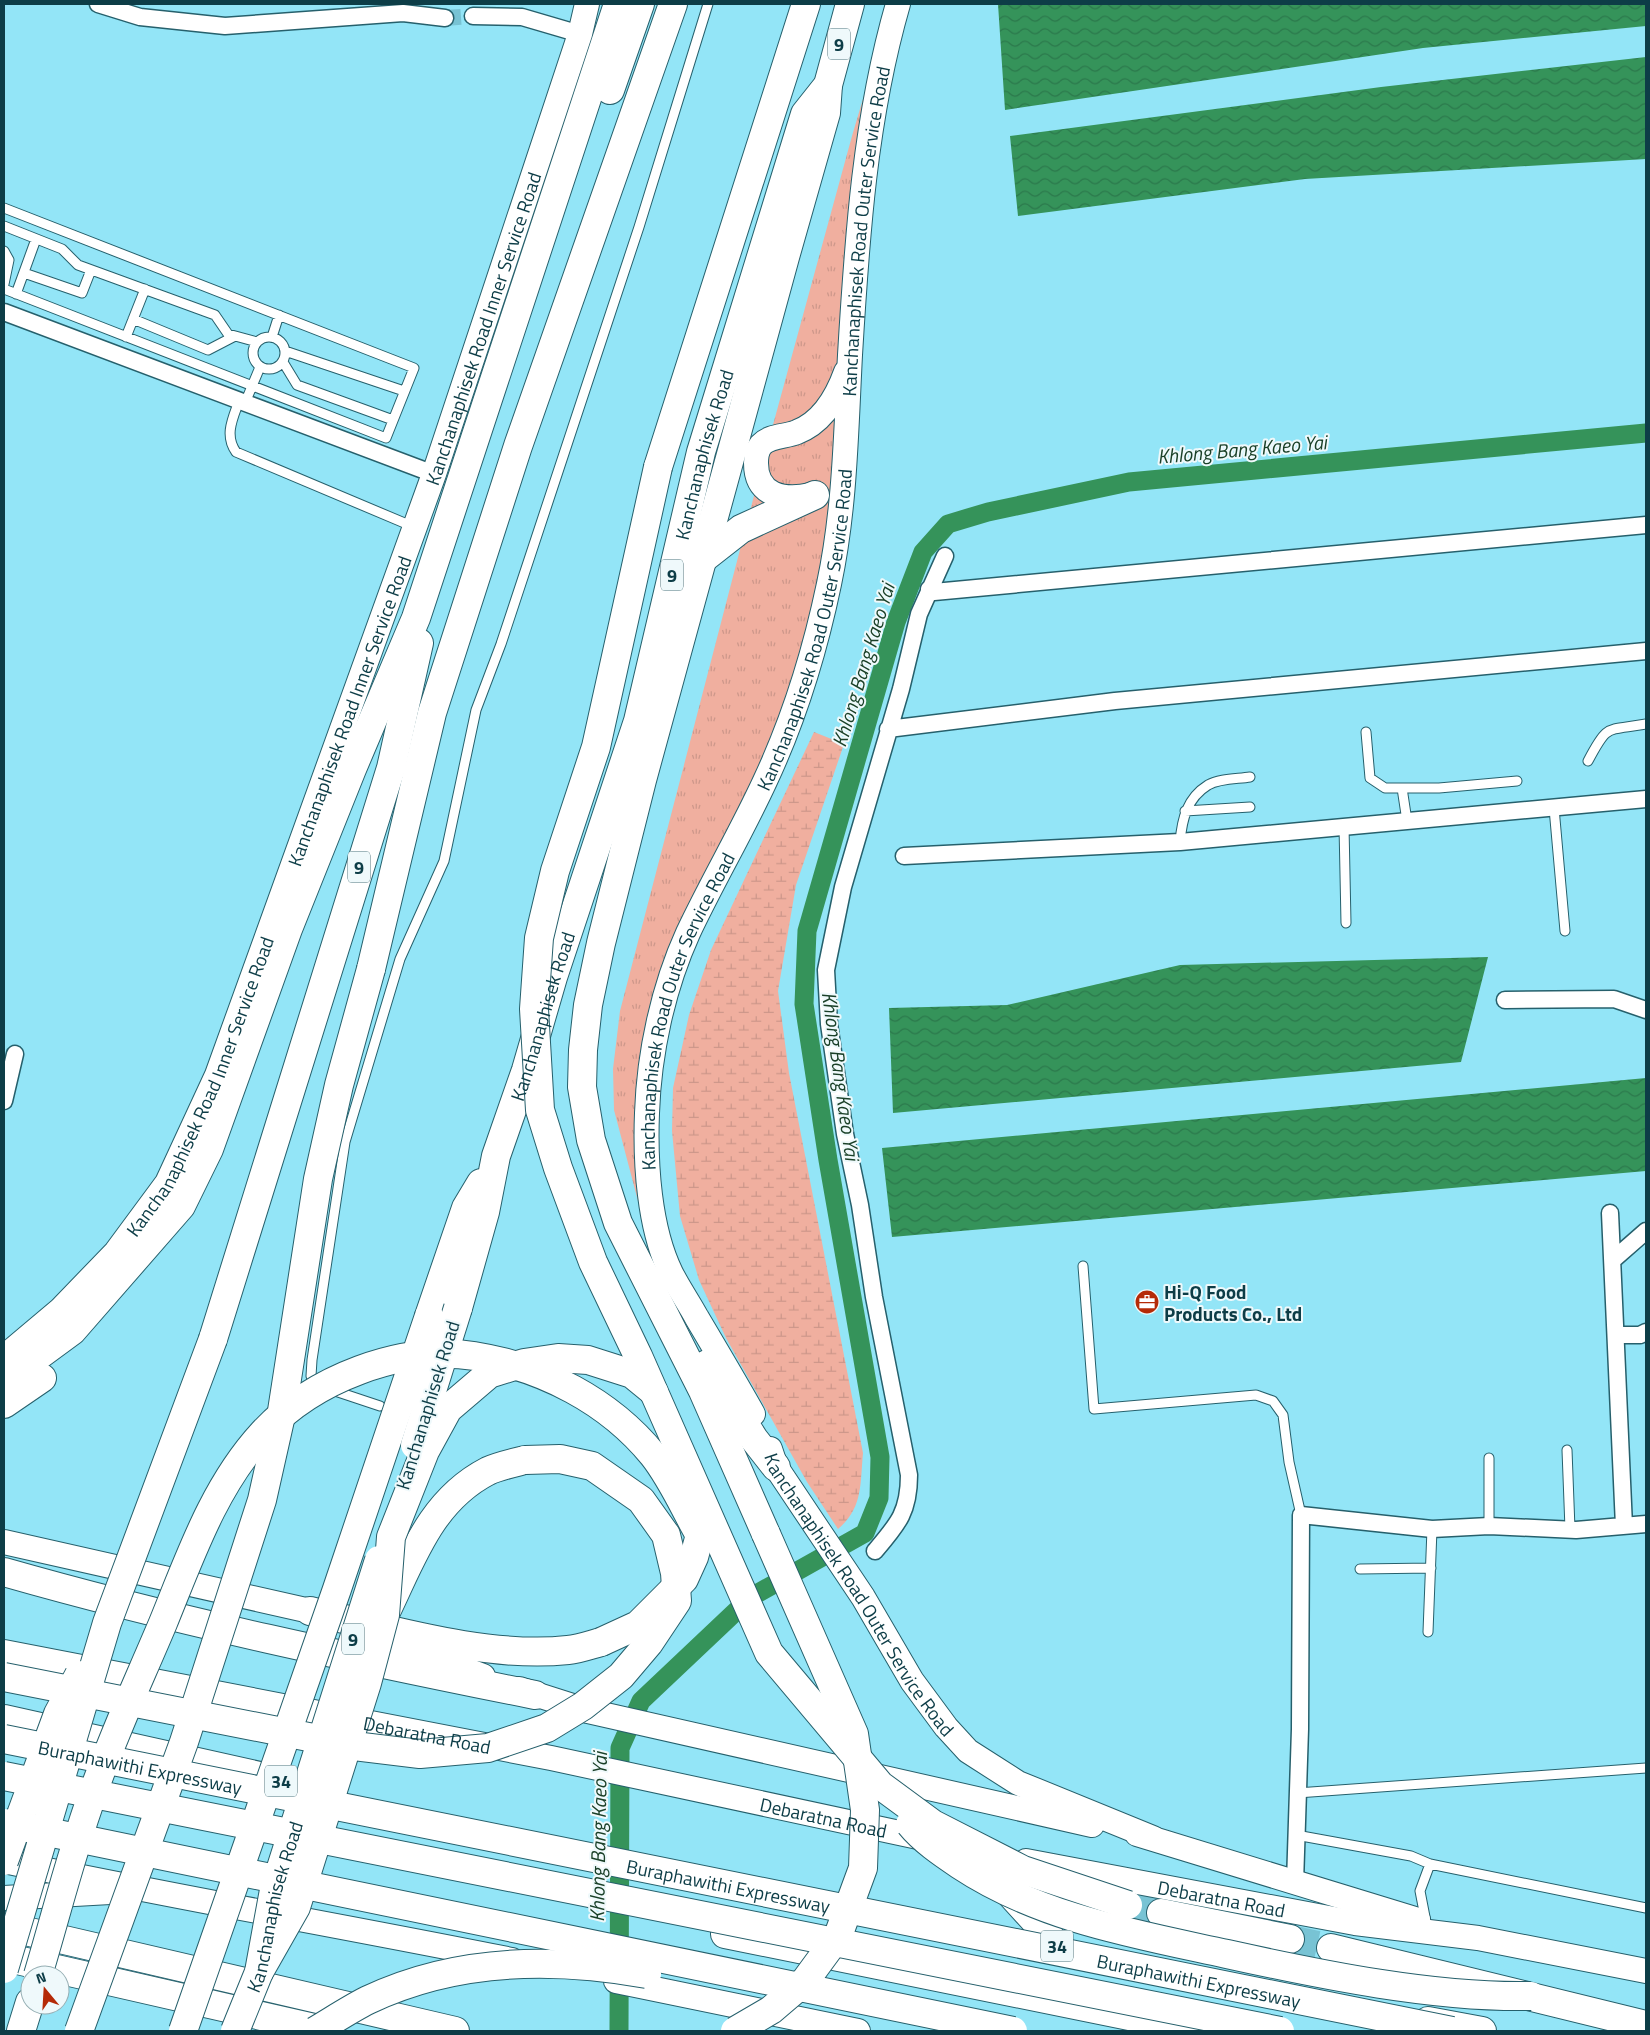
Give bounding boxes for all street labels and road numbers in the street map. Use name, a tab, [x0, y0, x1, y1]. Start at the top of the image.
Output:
road number: 9	[828, 29, 850, 60]
street label: Kanchanaphisek Road Outer Service Road	[834, 63, 897, 397]
street label: Kanchanaphisek Road Inner Service Road	[417, 168, 548, 489]
street label: Kanchanaphisek Road	[666, 365, 740, 543]
street label: Kanchanaphisek Road Outer Service Road	[748, 468, 859, 795]
street label: Kanchanaphisek Road Inner Service Road	[279, 551, 418, 870]
road number: 9	[661, 560, 683, 590]
street label: Kanchanaphisek Road Outer Service Road	[632, 847, 741, 1171]
road number: 9	[348, 852, 370, 882]
street label: Kanchanaphisek Road	[502, 928, 582, 1105]
street label: Kanchanaphisek Road Inner Service Road	[118, 932, 280, 1242]
street label: Kanchanaphisek Road	[387, 1317, 467, 1493]
street label: Kanchanaphisek Road Outer Service Road	[758, 1449, 962, 1742]
road number: 9	[342, 1624, 364, 1655]
street label: Debaratna Road	[361, 1707, 493, 1761]
street label: Buraphawithi Expressway	[36, 1732, 245, 1801]
road number: 34	[265, 1765, 297, 1796]
street label: Debaratna Road	[757, 1789, 890, 1844]
street label: Kanchanaphisek Road	[238, 1817, 310, 1996]
street label: Buraphawithi Expressway	[624, 1850, 833, 1920]
street label: Debaratna Road	[1155, 1872, 1288, 1924]
road number: 34	[1041, 1930, 1073, 1962]
street label: Buraphawithi Expressway	[1094, 1945, 1303, 2015]

